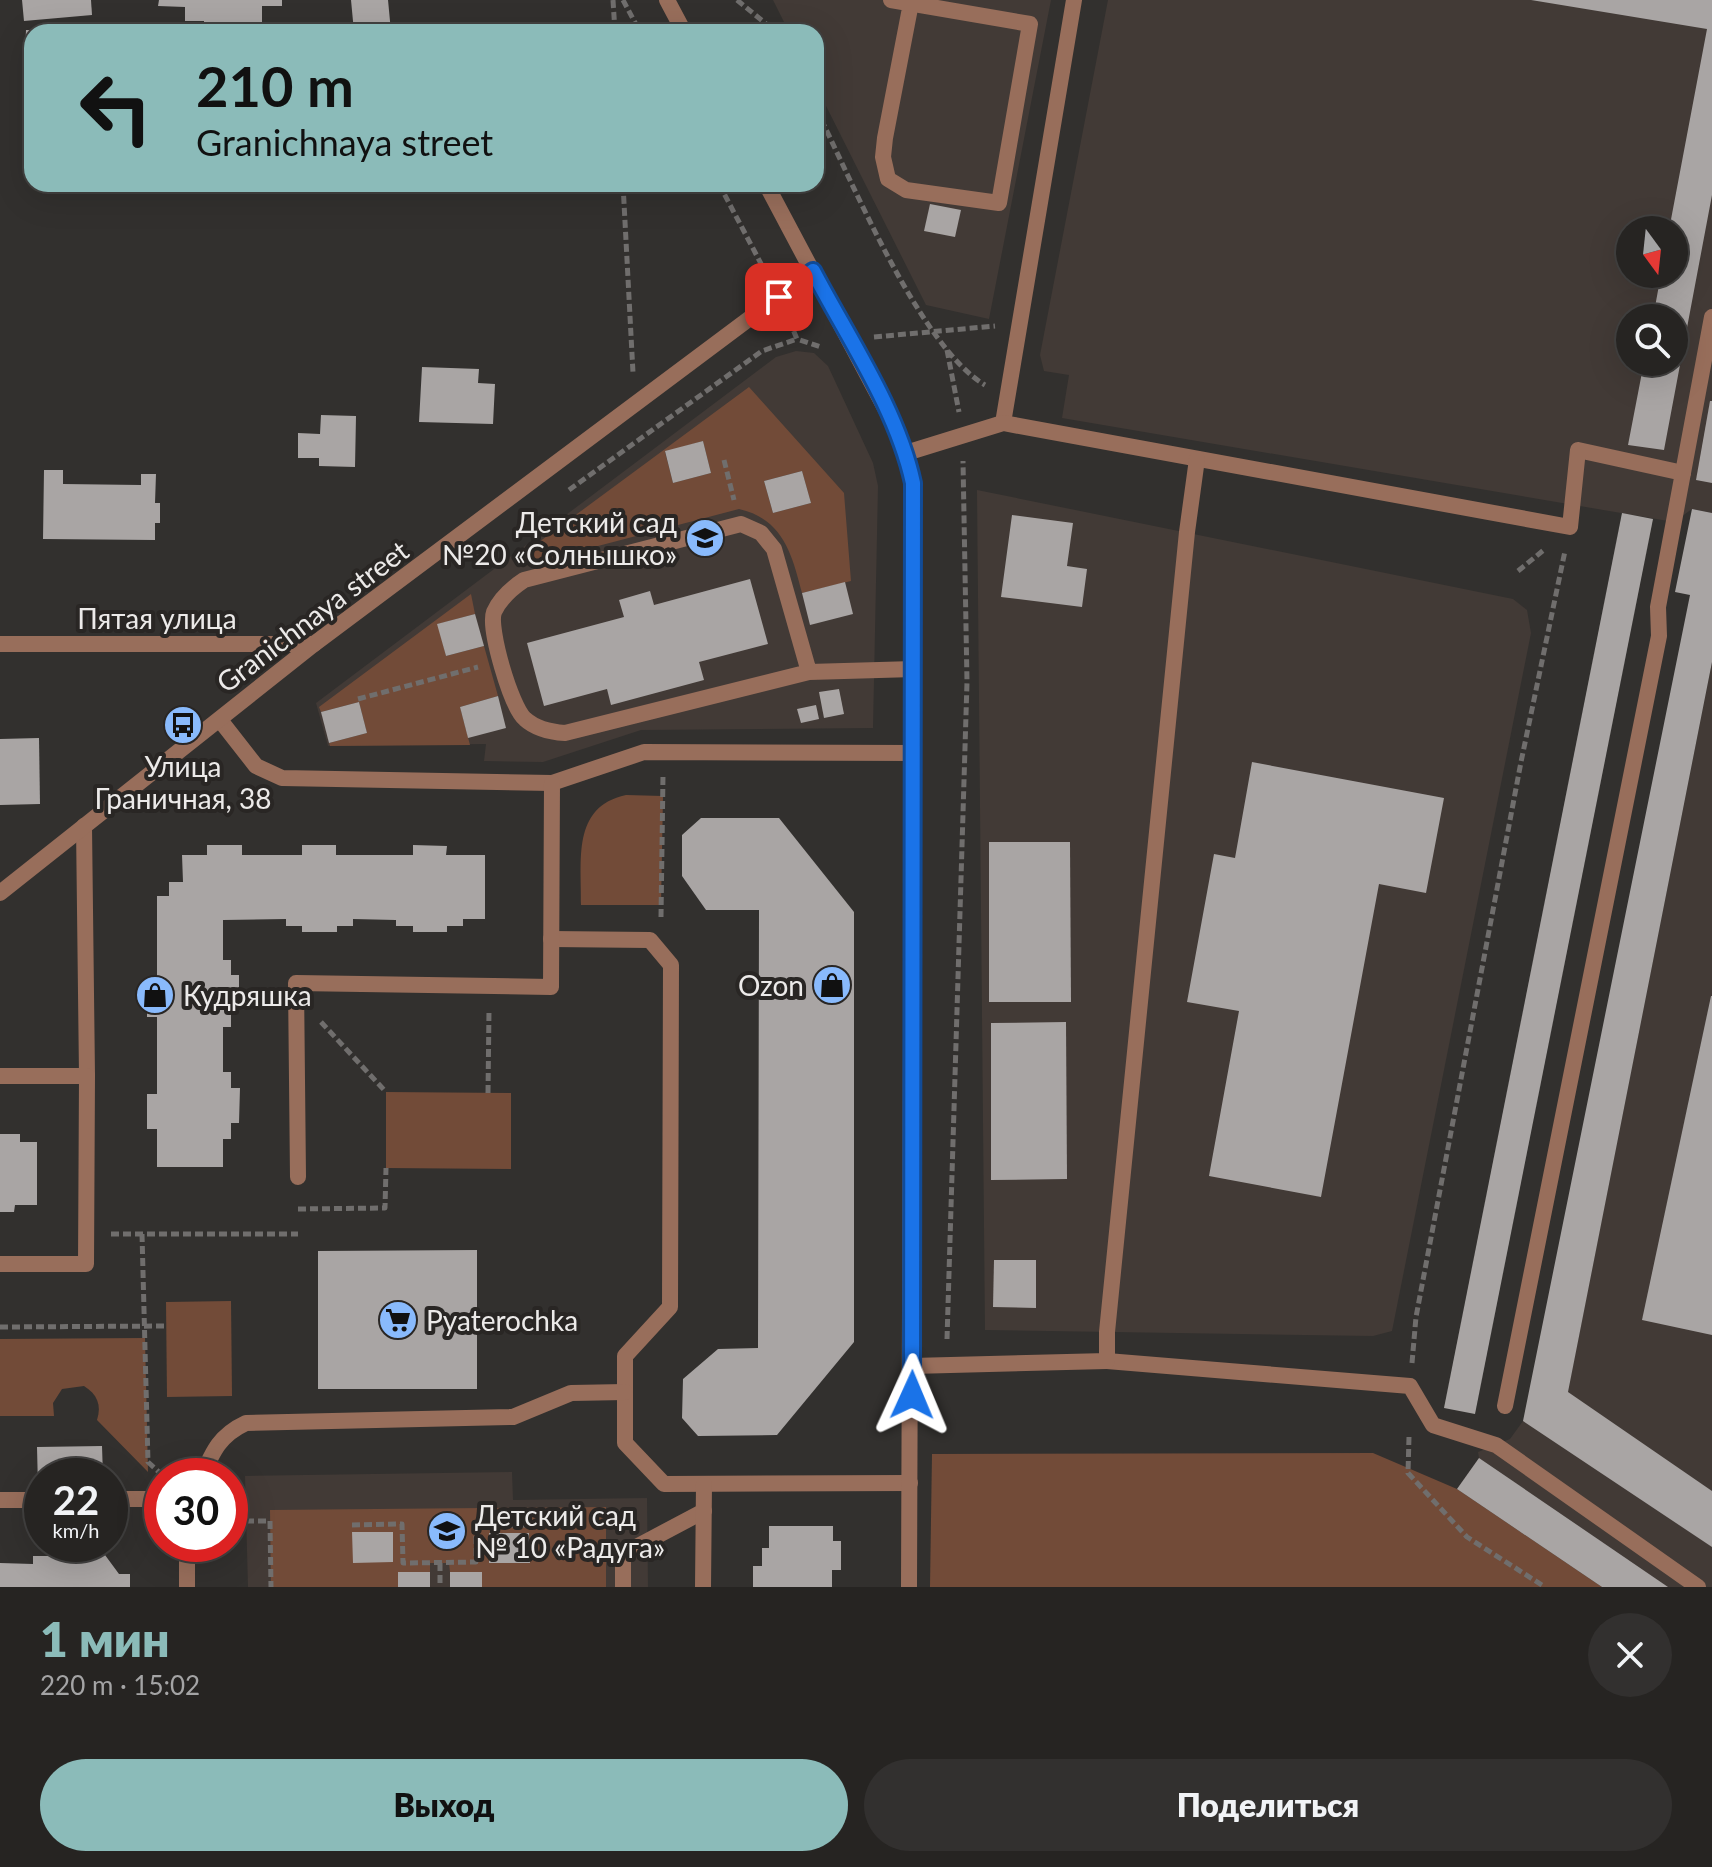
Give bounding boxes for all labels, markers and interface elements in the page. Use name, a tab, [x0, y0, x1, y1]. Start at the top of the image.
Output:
text: 210 m	[196, 52, 354, 119]
icon: left	[64, 56, 168, 160]
text: Granichnaya street	[196, 120, 493, 164]
north arrow	[1616, 216, 1688, 288]
map controls	[1616, 216, 1688, 376]
pin	[745, 263, 813, 331]
icon: arrive	[757, 275, 801, 319]
button: search	[1616, 304, 1688, 376]
place label: Детский сад №20 «Солнышко»	[442, 505, 677, 571]
school or university icon: Детский сад №20 «Солнышко»	[684, 517, 726, 559]
street label: Granichnaya street	[209, 533, 415, 699]
street label: Пятая улица	[77, 601, 237, 635]
bus stop icon: Улица Граничная, 38	[162, 704, 204, 746]
place label: Улица Граничная, 38	[94, 749, 272, 815]
shop icon: Ozon	[811, 964, 853, 1006]
place label: Ozon	[738, 968, 804, 1002]
shop icon: Кудряшка	[134, 974, 176, 1016]
place label: Кудряшка	[183, 978, 312, 1012]
supermarket icon: Pyaterochka	[377, 1299, 419, 1341]
place label: Pyaterochka	[426, 1303, 578, 1337]
position arrow	[870, 1353, 954, 1437]
speed limit sign: 30	[144, 1458, 248, 1562]
text: 22	[53, 1476, 99, 1524]
place label: Детский сад № 10 «Радуга»	[475, 1498, 665, 1564]
school or university icon: Детский сад № 10 «Радуга»	[426, 1510, 468, 1552]
text: km/h	[53, 1518, 99, 1542]
text: 1 мин	[40, 1610, 170, 1667]
button: close	[1588, 1613, 1672, 1697]
text: 220 m · 15:02	[40, 1669, 200, 1701]
button: Выход	[40, 1759, 848, 1851]
button: Поделиться	[864, 1759, 1672, 1851]

